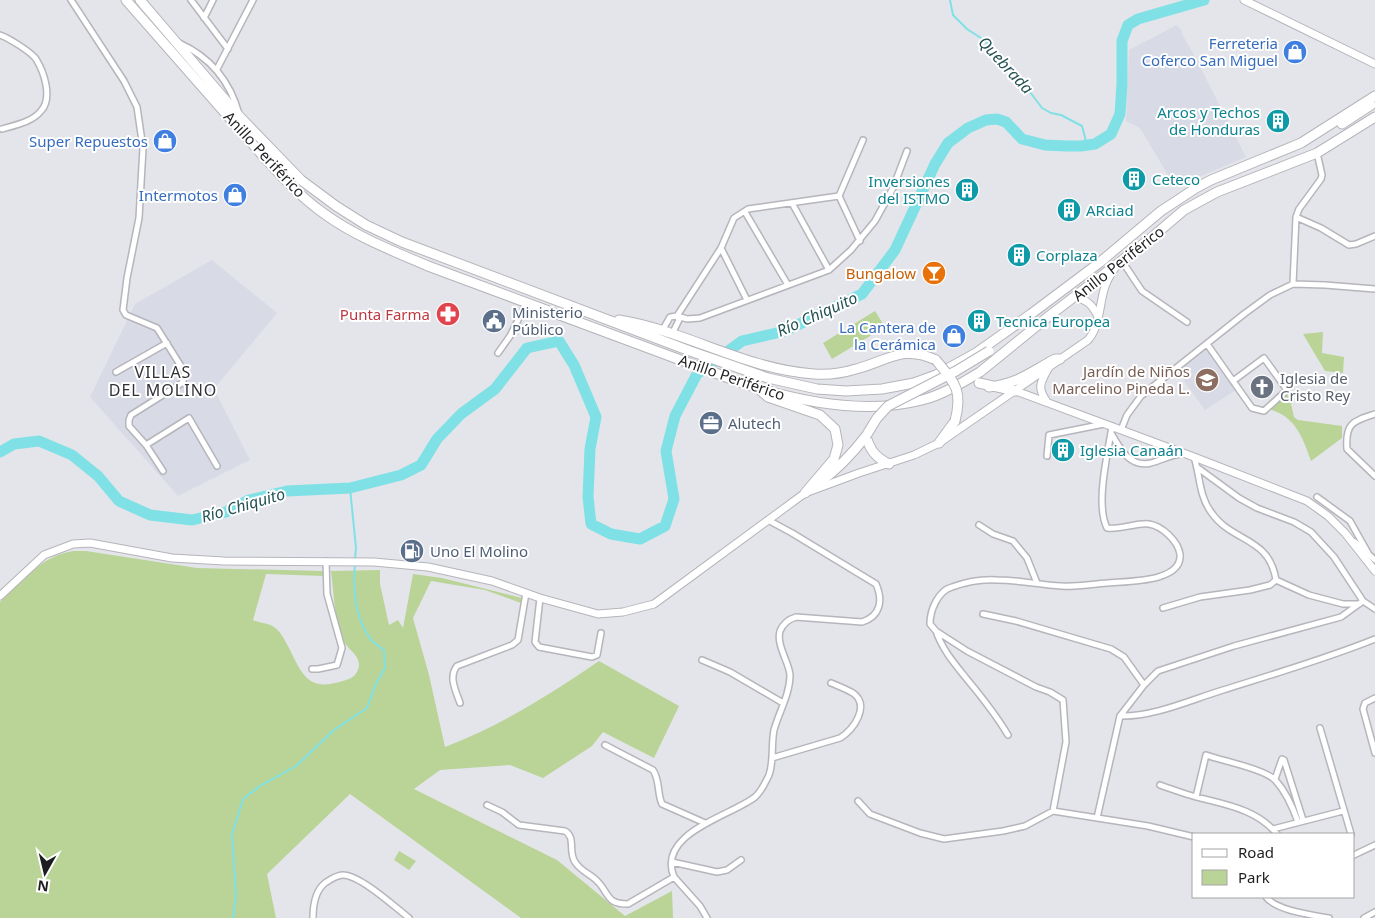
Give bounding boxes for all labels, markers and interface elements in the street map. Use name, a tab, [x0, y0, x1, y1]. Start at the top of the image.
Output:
water label: Quebrada	[974, 31, 1038, 99]
place label: Ferreteria Coferco San Miguel	[1142, 33, 1278, 70]
shop icon: Ferreteria Coferco San Miguel	[1282, 39, 1308, 65]
place label: Arcos y Techos de Honduras	[1157, 102, 1260, 139]
street label: Anillo Periférico	[220, 107, 310, 201]
building icon: Arcos y Techos de Honduras	[1265, 108, 1291, 134]
shop icon: Super Repuestos	[152, 128, 178, 154]
place label: Super Repuestos	[29, 131, 148, 151]
building icon: Ceteco	[1121, 166, 1147, 192]
place label: Ceteco	[1152, 169, 1200, 189]
place label: Inversiones del ISTMO	[868, 171, 950, 208]
building icon: Inversiones del ISTMO	[954, 177, 980, 203]
shop icon: Intermotos	[222, 182, 248, 208]
place label: Intermotos	[139, 185, 218, 205]
building icon: ARciad	[1056, 197, 1082, 223]
place label: ARciad	[1086, 200, 1134, 220]
street label: Anillo Periférico	[1068, 221, 1168, 305]
building icon: Corplaza	[1006, 242, 1032, 268]
place label: Corplaza	[1036, 245, 1098, 265]
bar icon: Bungalow	[921, 260, 947, 286]
place label: Bungalow	[846, 263, 916, 283]
water label: Río Chiquito	[773, 286, 861, 342]
pharmacy icon: Punta Farma	[435, 301, 461, 327]
place label: Ministerio Público	[512, 302, 583, 339]
place label: Punta Farma	[340, 304, 430, 324]
public building icon: Ministerio Público	[481, 308, 507, 334]
building icon: Tecnica Europea	[966, 308, 992, 334]
place label: Tecnica Europea	[996, 311, 1110, 331]
place label: La Cantera de la Cerámica	[839, 317, 936, 354]
shop icon: La Cantera de la Cerámica	[941, 323, 967, 349]
street label: Anillo Periférico	[676, 349, 788, 405]
district label: VILLAS DEL MOLINO	[109, 361, 217, 401]
place label: Jardín de Niños Marcelino Pineda L.	[1052, 361, 1190, 398]
school or university icon: Jardín de Niños Marcelino Pineda L.	[1194, 367, 1220, 393]
place label: Iglesia de Cristo Rey	[1280, 368, 1351, 405]
church icon: Iglesia de Cristo Rey	[1249, 374, 1275, 400]
office icon: Alutech	[698, 410, 724, 436]
place label: Alutech	[728, 413, 781, 433]
building icon: Iglesia Canaán	[1050, 437, 1076, 463]
place label: Iglesia Canaán	[1080, 440, 1183, 460]
water label: Río Chiquito	[199, 483, 287, 527]
fuel station icon: Uno El Molino	[399, 538, 425, 564]
place label: Uno El Molino	[430, 541, 528, 561]
legend	[1192, 833, 1355, 898]
text: Road	[1238, 842, 1274, 862]
north arrow	[20, 848, 70, 898]
text: Park	[1238, 867, 1270, 887]
text: N	[36, 876, 50, 897]

